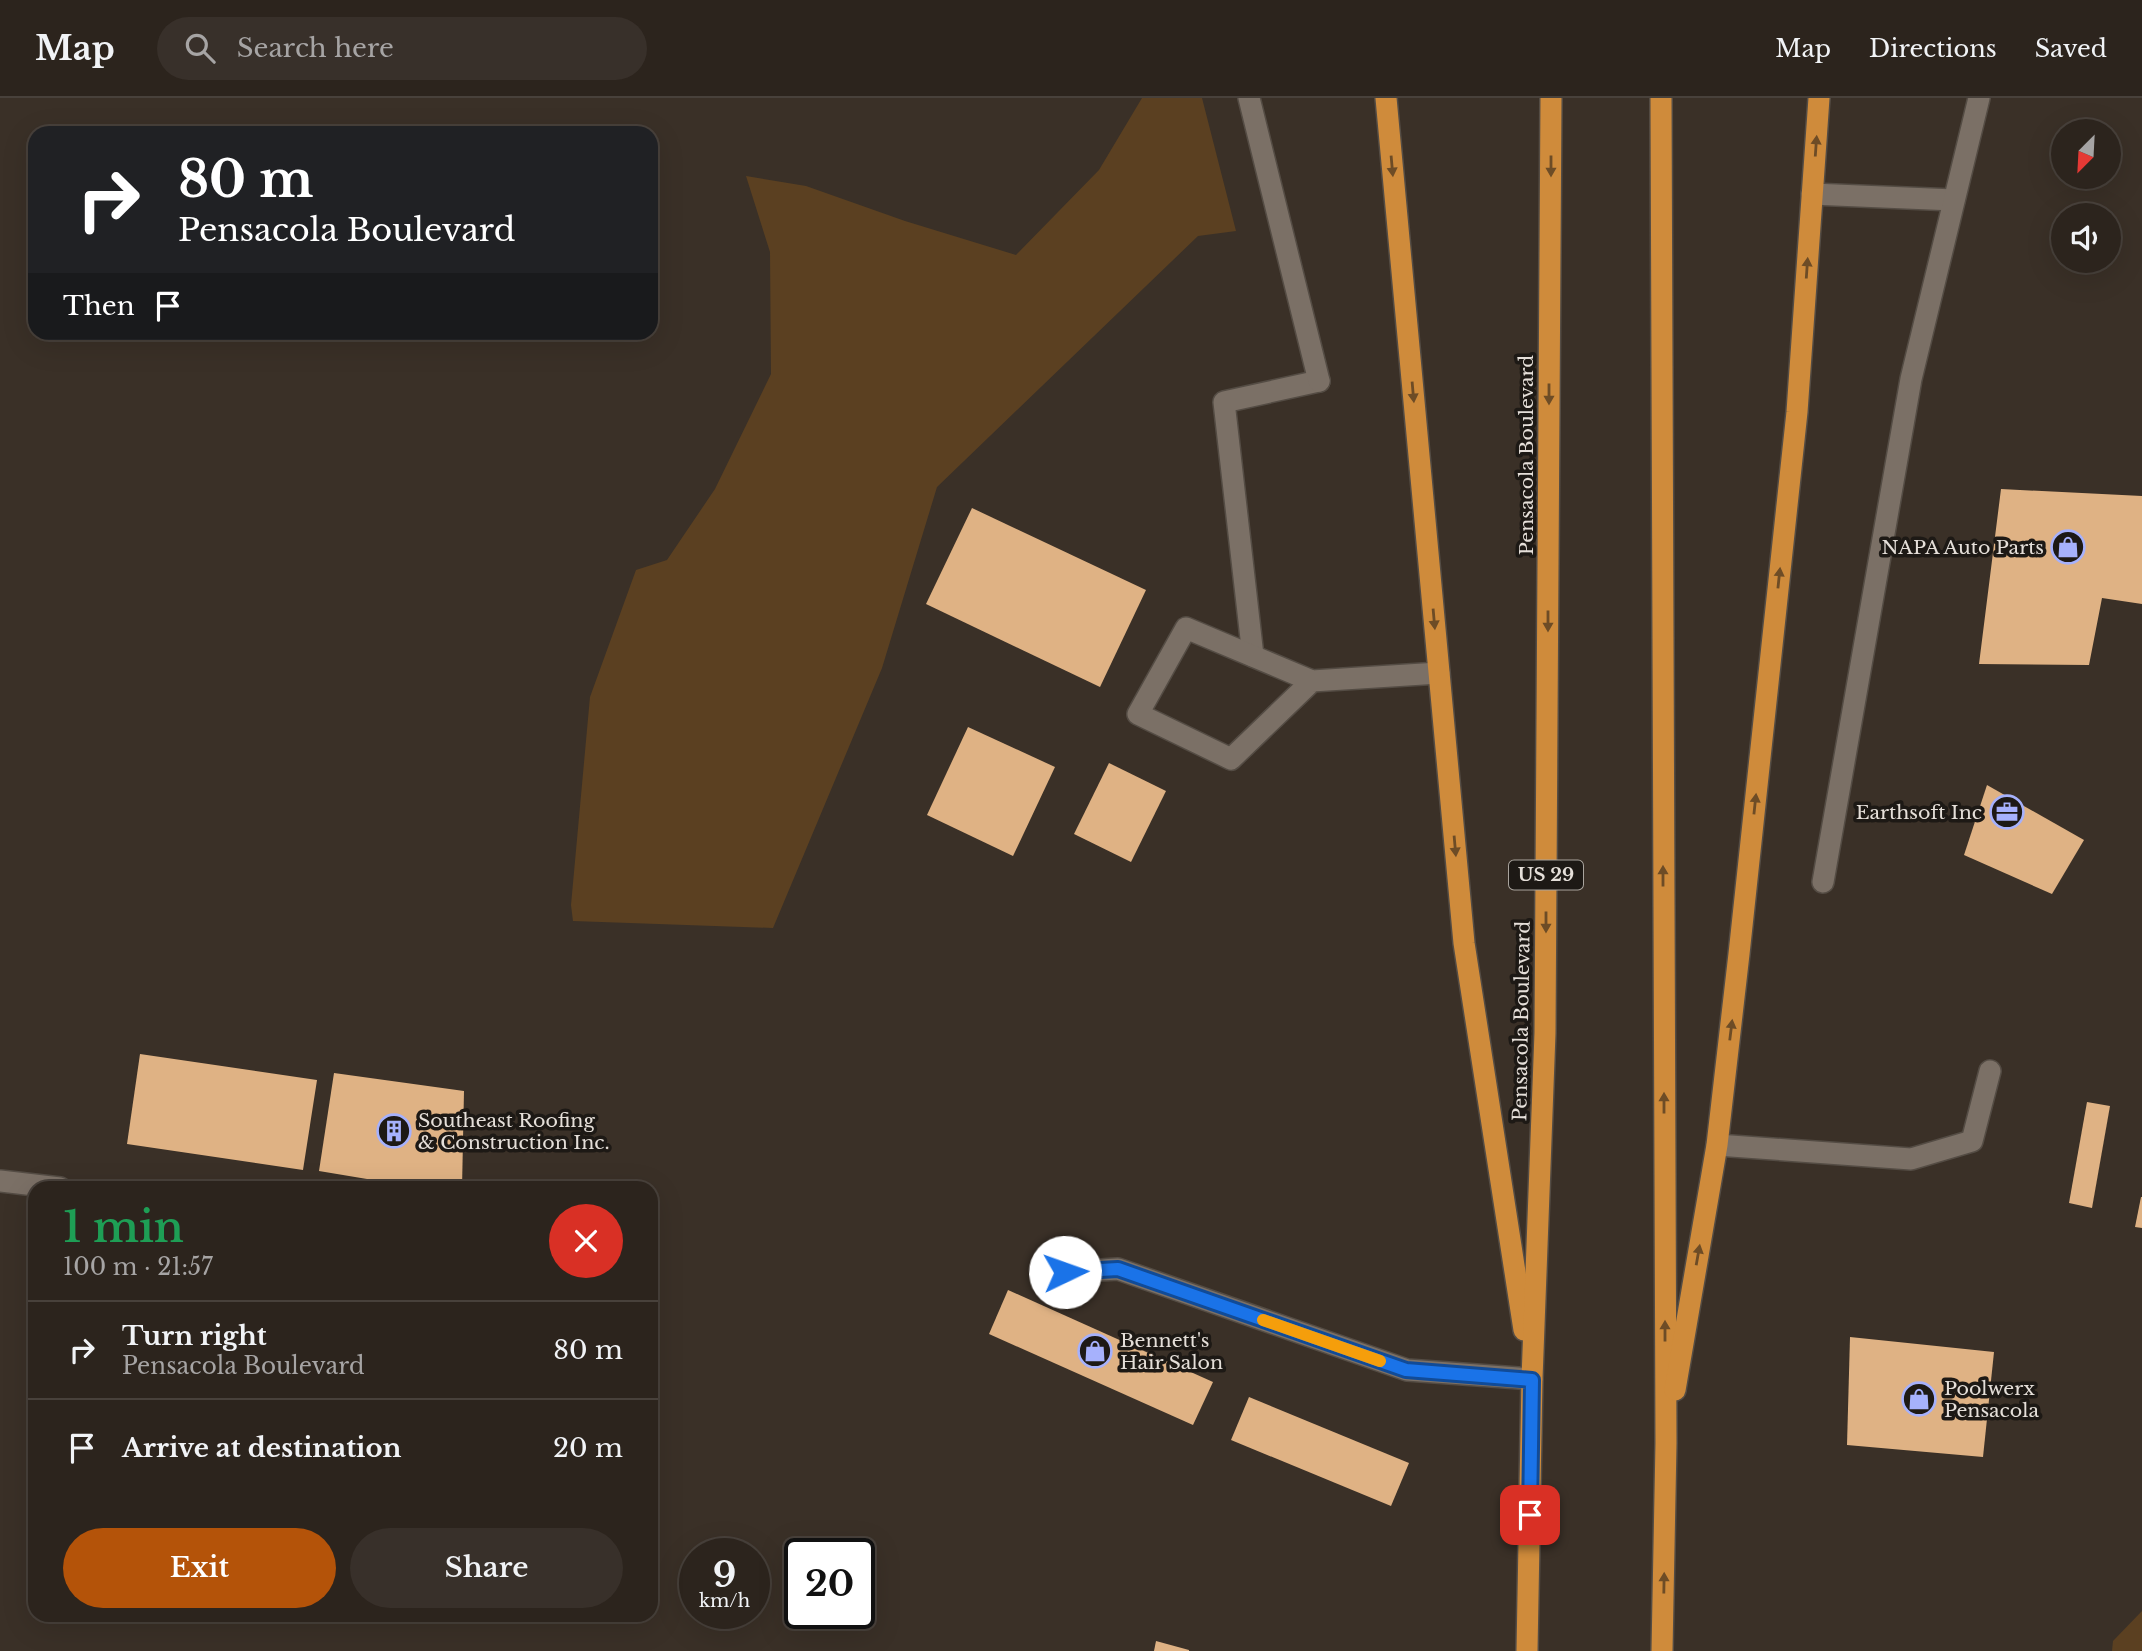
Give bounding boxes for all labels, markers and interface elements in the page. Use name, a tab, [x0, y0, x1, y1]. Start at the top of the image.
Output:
search box	[157, 17, 647, 80]
text: Map	[35, 28, 115, 69]
icon: search	[181, 29, 219, 67]
text: Search here	[237, 32, 394, 64]
text: Map	[1775, 34, 1831, 63]
text: Directions	[1869, 34, 1997, 63]
text: Saved	[2035, 34, 2107, 63]
north arrow	[2051, 119, 2121, 189]
map controls	[2051, 119, 2121, 273]
one-way arrow	[1811, 135, 1822, 157]
text: 80 m	[178, 149, 313, 210]
icon: right	[63, 154, 154, 245]
one-way arrow	[1387, 155, 1398, 177]
one-way arrow	[1545, 155, 1557, 177]
button: sound	[2051, 203, 2121, 273]
text: Pensacola Boulevard	[178, 210, 515, 250]
one-way arrow	[1802, 257, 1813, 279]
icon: arrive	[149, 287, 187, 325]
text: Then	[63, 290, 135, 322]
street label: Pensacola Boulevard	[1515, 355, 1538, 555]
one-way arrow	[1408, 382, 1419, 404]
one-way arrow	[1544, 383, 1555, 405]
shop icon: NAPA Auto Parts	[2049, 528, 2087, 566]
place label: NAPA Auto Parts	[1881, 536, 2044, 559]
one-way arrow	[1774, 567, 1785, 589]
one-way arrow	[1429, 608, 1440, 630]
one-way arrow	[1542, 610, 1554, 632]
one-way arrow	[1750, 793, 1761, 815]
office icon: Earthsoft Inc	[1988, 793, 2026, 831]
place label: Earthsoft Inc	[1856, 801, 1982, 824]
one-way arrow	[1450, 835, 1461, 857]
road number: US 29	[1509, 860, 1583, 890]
one-way arrow	[1657, 865, 1668, 887]
one-way arrow	[1540, 911, 1552, 933]
street label: Pensacola Boulevard	[1508, 920, 1535, 1121]
one-way arrow	[1725, 1019, 1736, 1041]
one-way arrow	[1658, 1092, 1670, 1114]
place label: Southeast Roofing & Construction Inc.	[418, 1109, 610, 1154]
building icon: Southeast Roofing & Construction Inc.	[375, 1112, 413, 1150]
text: 1 min	[63, 1201, 184, 1253]
button: close	[549, 1204, 623, 1278]
position arrow	[1028, 1235, 1102, 1309]
one-way arrow	[1693, 1244, 1704, 1266]
text: 100 m · 21:57	[63, 1253, 213, 1281]
text: Turn right	[122, 1320, 267, 1352]
one-way arrow	[1659, 1320, 1671, 1342]
place label: Bennett's Hair Salon	[1120, 1329, 1223, 1374]
icon: right	[63, 1331, 101, 1369]
shop icon: Bennett's Hair Salon	[1076, 1332, 1114, 1370]
text: 80 m	[553, 1334, 623, 1366]
text: Pensacola Boulevard	[122, 1352, 365, 1380]
place label: Poolwerx Pensacola	[1944, 1377, 2039, 1422]
shop icon: Poolwerx Pensacola	[1900, 1380, 1938, 1418]
icon: arrive	[63, 1429, 101, 1467]
text: Arrive at destination	[122, 1432, 402, 1464]
text: 20 m	[553, 1432, 623, 1464]
pin	[1500, 1485, 1560, 1545]
icon: arrive	[1511, 1496, 1549, 1534]
button: Exit	[63, 1528, 336, 1608]
button: Share	[350, 1528, 623, 1608]
speed limit sign: 20	[784, 1538, 875, 1629]
text: 9	[713, 1553, 736, 1596]
one-way arrow	[1658, 1572, 1669, 1594]
text: km/h	[699, 1590, 750, 1612]

